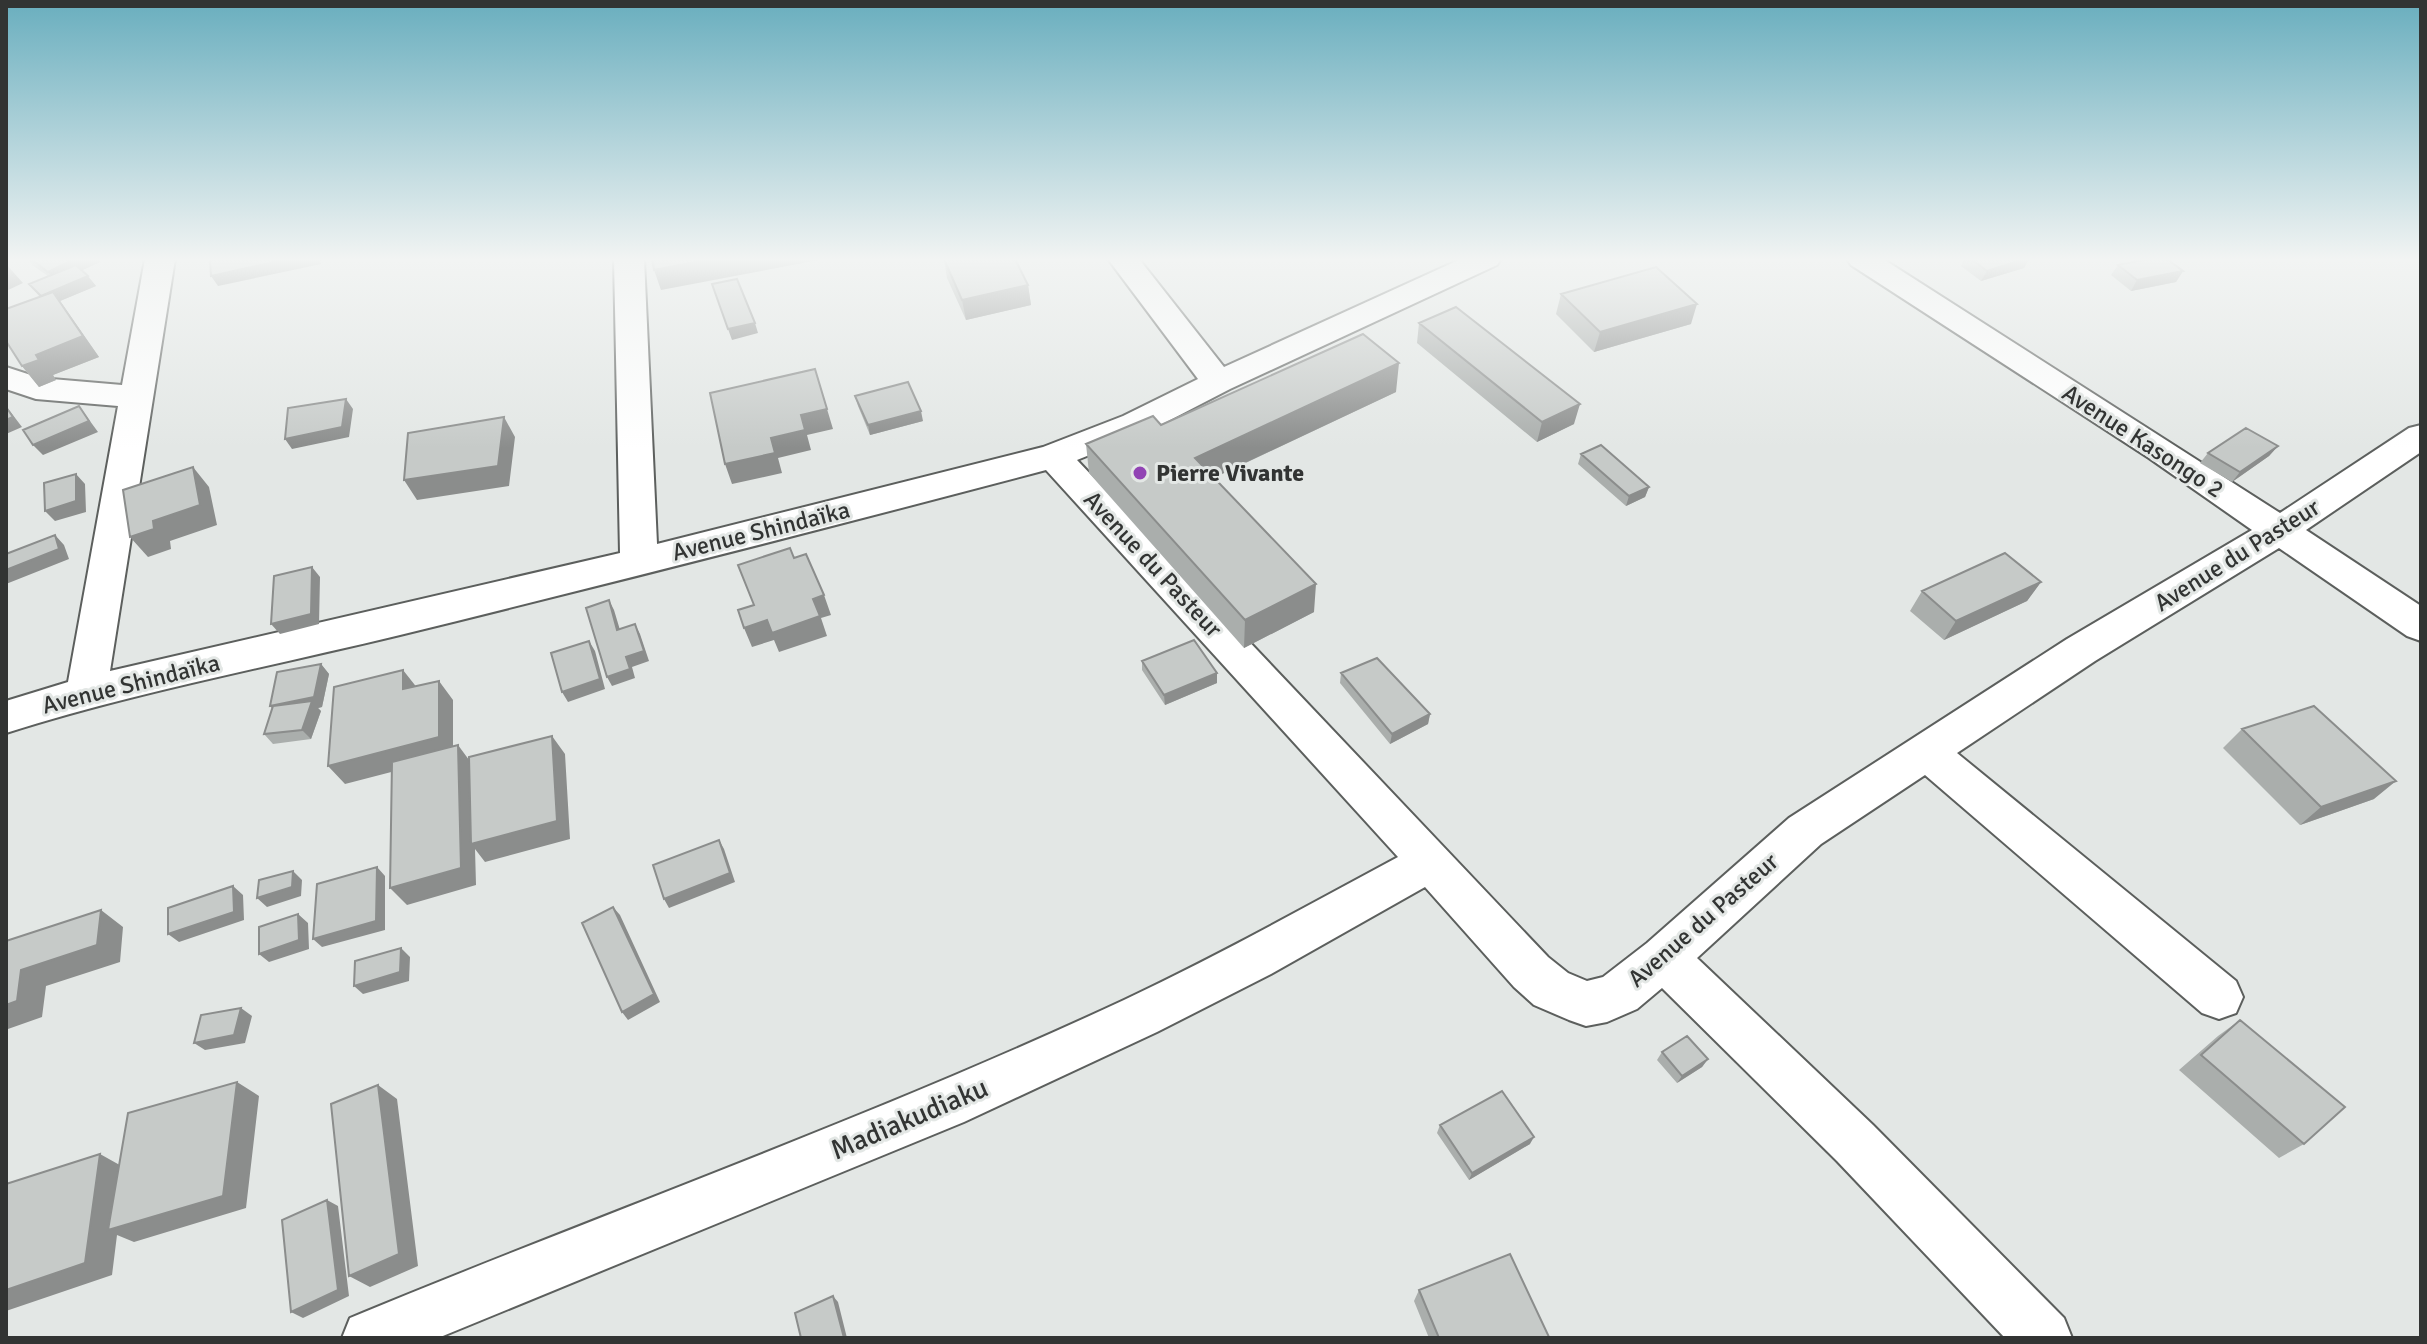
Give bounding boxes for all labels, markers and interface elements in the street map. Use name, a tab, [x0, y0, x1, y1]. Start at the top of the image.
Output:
street label: Avenue Kasongo 2	[2057, 378, 2229, 504]
place label: Pierre Vivante	[1156, 458, 1304, 488]
marker: Pierre Vivante	[1131, 464, 1149, 482]
street label: Avenue du Pasteur	[1077, 485, 1229, 644]
street label: Avenue du Pasteur	[2149, 492, 2325, 618]
street label: Avenue Shindaïka	[669, 494, 853, 568]
street label: Avenue Shindaïka	[39, 647, 223, 721]
street label: Avenue du Pasteur	[1622, 846, 1784, 993]
street label: Madiakudiaku	[826, 1071, 993, 1167]

